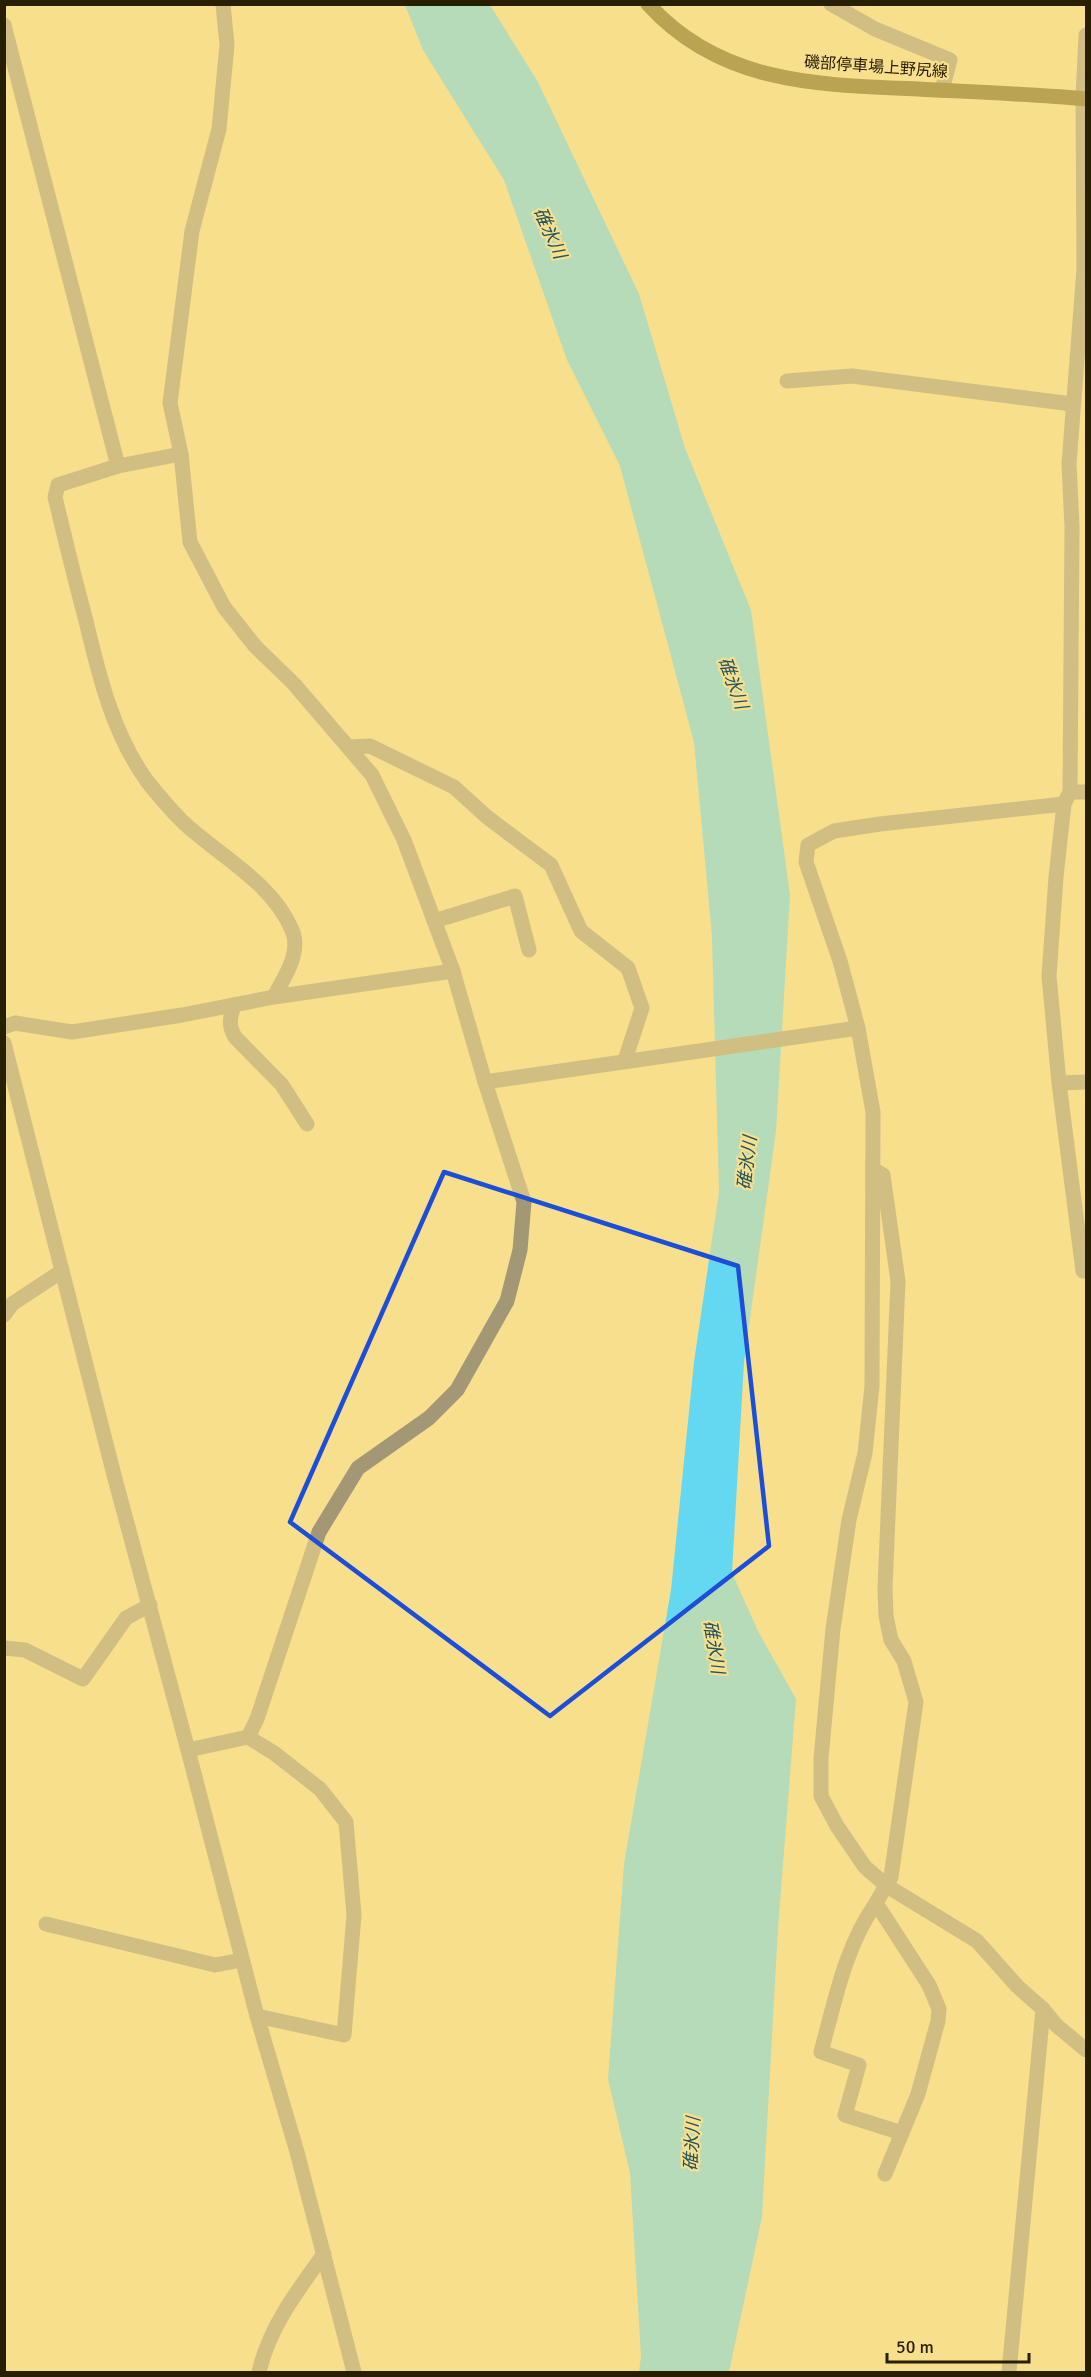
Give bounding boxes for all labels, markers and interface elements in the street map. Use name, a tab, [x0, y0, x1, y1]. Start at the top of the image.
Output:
street label: 磯部停車場上野尻線	[803, 52, 949, 82]
water label: 碓氷川	[529, 204, 572, 264]
water label: 碓氷川	[713, 654, 753, 714]
water label: 碓氷川	[733, 1133, 761, 1191]
water label: 碓氷川	[699, 1619, 729, 1677]
water label: 碓氷川	[680, 2114, 705, 2172]
scale bar	[887, 2326, 1030, 2364]
text: 50 m	[896, 2336, 934, 2358]

